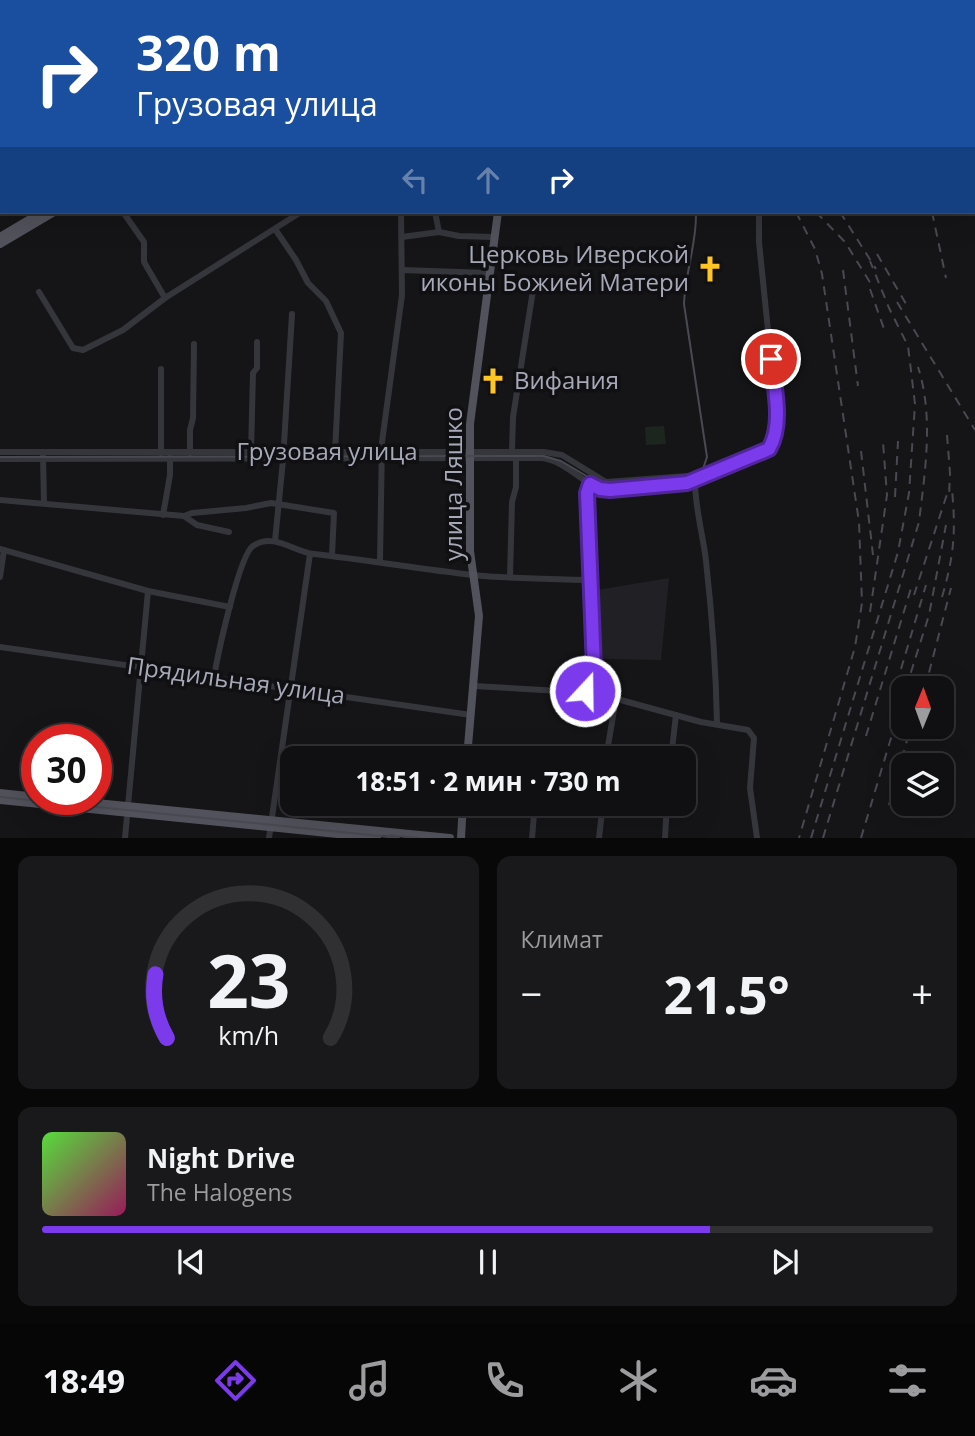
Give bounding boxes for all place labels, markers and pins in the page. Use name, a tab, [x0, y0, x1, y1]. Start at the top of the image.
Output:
place label: Церковь Иверской иконы Божией Матери	[420, 237, 689, 298]
church icon: Церковь Иверской иконы Божией Матери	[695, 254, 725, 284]
pin	[741, 329, 801, 389]
place label: Вифания	[514, 363, 619, 396]
church icon: Вифания	[478, 366, 508, 396]

